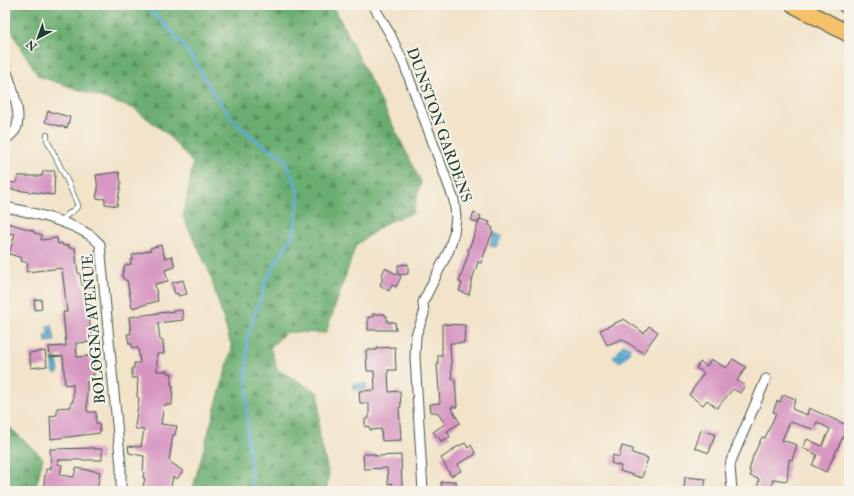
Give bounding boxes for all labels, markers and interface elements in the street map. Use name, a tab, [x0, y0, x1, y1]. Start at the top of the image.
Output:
north arrow	[18, 18, 58, 58]
text: N	[23, 36, 41, 54]
street label: DUNSTON GARDENS	[402, 45, 476, 205]
street label: BOLOGNA AVENUE	[78, 253, 110, 405]

